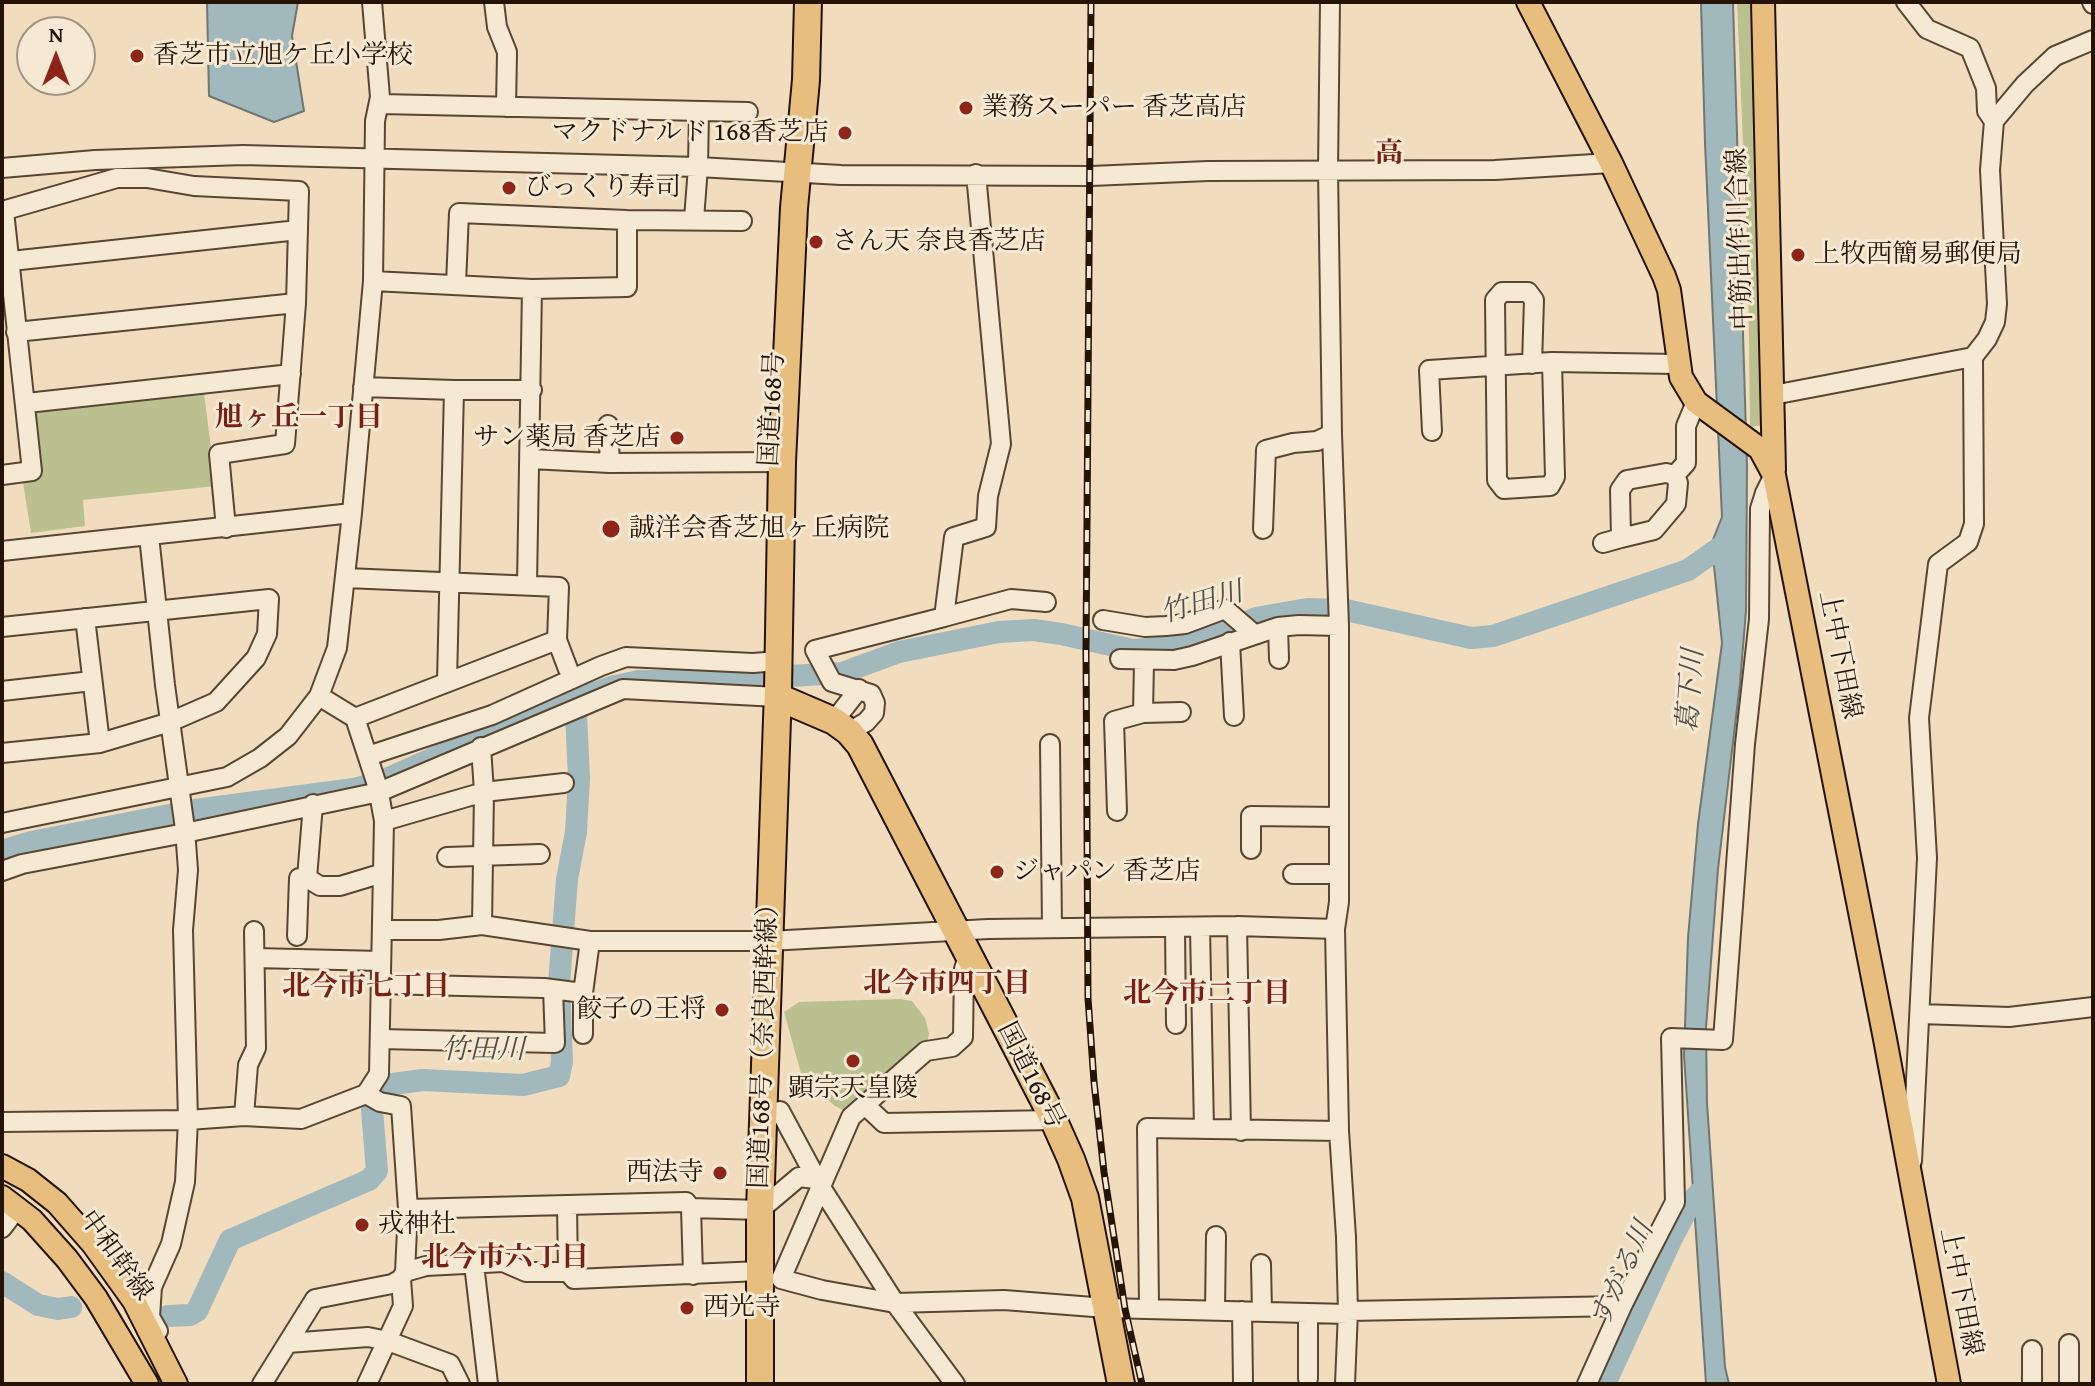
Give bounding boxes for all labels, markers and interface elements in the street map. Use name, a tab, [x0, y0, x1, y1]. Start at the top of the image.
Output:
north arrow	[16, 16, 96, 96]
text: N	[49, 18, 63, 50]
place label: 香芝市立旭ケ丘小学校	[153, 40, 413, 72]
marker: 香芝市立旭ケ丘小学校	[128, 47, 146, 65]
place label: 業務スーパー 香芝高店	[982, 92, 1246, 124]
marker: 業務スーパー 香芝高店	[957, 99, 975, 117]
place label: マクドナルド 168香芝店	[552, 117, 829, 149]
marker: マクドナルド 168香芝店	[836, 124, 854, 142]
district label: 高	[1375, 138, 1403, 172]
street label: 中筋出作川合線	[1722, 148, 1760, 330]
place label: びっくり寿司	[525, 172, 681, 204]
marker: びっくり寿司	[500, 179, 518, 197]
place label: さん天 奈良香芝店	[832, 226, 1046, 258]
marker: さん天 奈良香芝店	[807, 233, 825, 251]
place label: 上牧西簡易郵便局	[1814, 239, 2022, 271]
marker: 上牧西簡易郵便局	[1789, 246, 1807, 264]
street label: 国道168号	[754, 350, 792, 468]
district label: 旭ヶ丘一丁目	[215, 402, 383, 436]
place label: サン薬局 香芝店	[473, 422, 661, 454]
marker: サン薬局 香芝店	[668, 429, 686, 447]
place label: 誠洋会香芝旭ヶ丘病院	[629, 513, 889, 545]
marker: 誠洋会香芝旭ヶ丘病院	[600, 518, 622, 540]
water label: 竹田川	[1157, 576, 1247, 632]
street label: 上中下田線	[1811, 588, 1867, 722]
water label: 葛下川	[1672, 648, 1712, 734]
place label: ジャパン 香芝店	[1013, 856, 1201, 888]
marker: ジャパン 香芝店	[988, 863, 1006, 881]
street label: 国道168号（奈良西幹線）	[744, 891, 786, 1189]
district label: 北今市四丁目	[863, 968, 1031, 1002]
district label: 北今市七丁目	[282, 971, 450, 1005]
district label: 北今市二丁目	[1123, 978, 1291, 1012]
place label: 餃子の王将	[576, 994, 706, 1026]
marker: 餃子の王将	[713, 1001, 731, 1019]
street label: 国道168号	[990, 1017, 1070, 1135]
water label: 竹田川	[441, 1034, 525, 1068]
marker: 顕宗天皇陵	[844, 1052, 862, 1070]
place label: 顕宗天皇陵	[788, 1073, 918, 1105]
place label: 西法寺	[626, 1157, 704, 1189]
marker: 西法寺	[711, 1164, 729, 1182]
street label: 中和幹線	[72, 1205, 158, 1307]
place label: 戎神社	[378, 1209, 456, 1241]
marker: 戎神社	[353, 1216, 371, 1234]
water label: すがる川	[1584, 1217, 1662, 1333]
street label: 上中下田線	[1932, 1225, 1988, 1359]
district label: 北今市六丁目	[421, 1242, 589, 1276]
place label: 西光寺	[703, 1292, 781, 1324]
marker: 西光寺	[678, 1299, 696, 1317]

